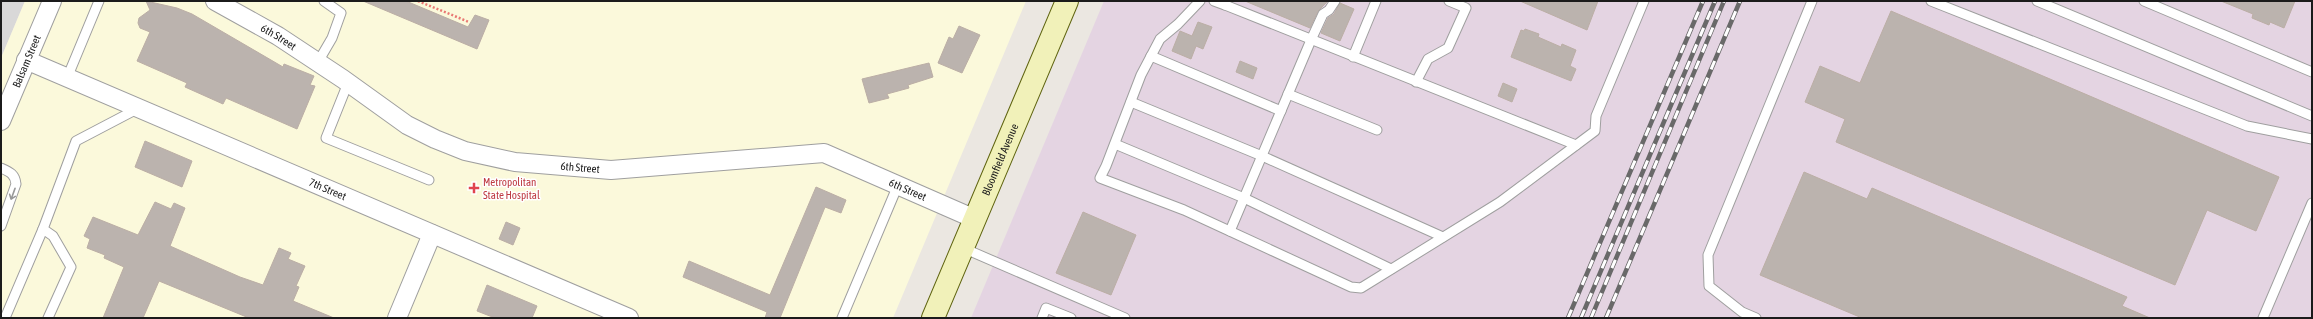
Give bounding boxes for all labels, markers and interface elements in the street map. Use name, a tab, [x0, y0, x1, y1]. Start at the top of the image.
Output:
street label: 6th Street	[259, 22, 299, 52]
street label: Balsam Street	[10, 33, 43, 89]
street label: Bloomfield Avenue	[979, 122, 1020, 197]
street label: 6th Street	[560, 160, 600, 175]
street label: 7th Street	[307, 176, 348, 202]
place label: Metropolitan State Hospital	[483, 176, 540, 201]
street label: 6th Street	[887, 176, 928, 203]
marker: Metropolitan State Hospital	[468, 182, 480, 194]
one-way arrow	[8, 187, 16, 199]

